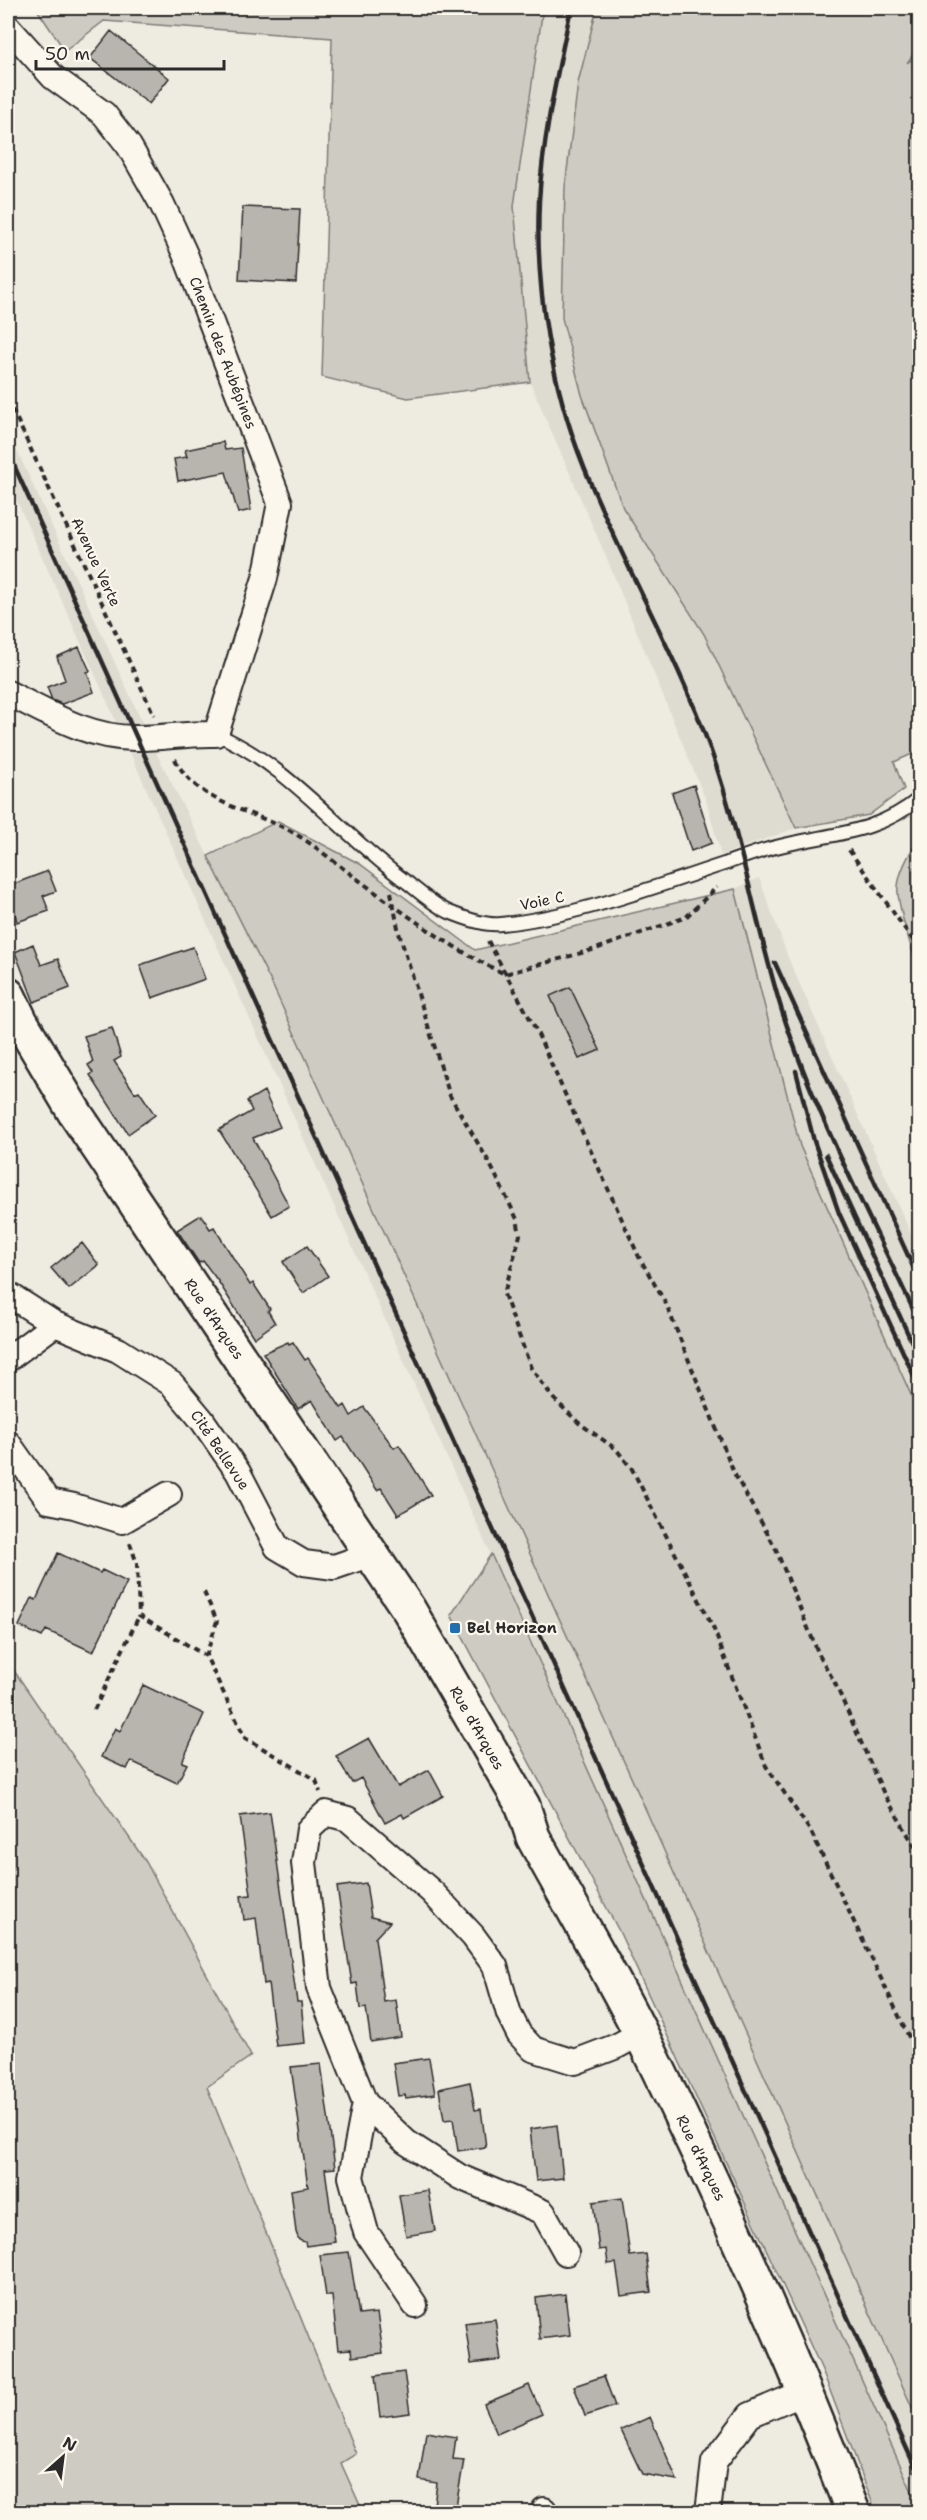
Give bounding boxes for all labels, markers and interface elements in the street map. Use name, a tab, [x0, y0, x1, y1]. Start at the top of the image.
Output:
scale bar	[36, 33, 224, 71]
text: 50 m	[45, 42, 90, 66]
street label: Chemin des Aubépines	[185, 274, 261, 432]
street label: Avenue Verte	[67, 514, 125, 610]
street label: Voie C	[518, 887, 566, 915]
street label: Rue d'Arques	[180, 1275, 248, 1363]
street label: Cité Bellevue	[186, 1406, 254, 1494]
place label: Bel Horizon	[467, 1618, 557, 1638]
marker: Bel Horizon	[448, 1621, 462, 1635]
street label: Rue d'Arques	[445, 1682, 509, 1774]
street label: Rue d'Arques	[671, 2112, 731, 2204]
north arrow	[33, 2427, 93, 2487]
text: N	[59, 2432, 80, 2456]

